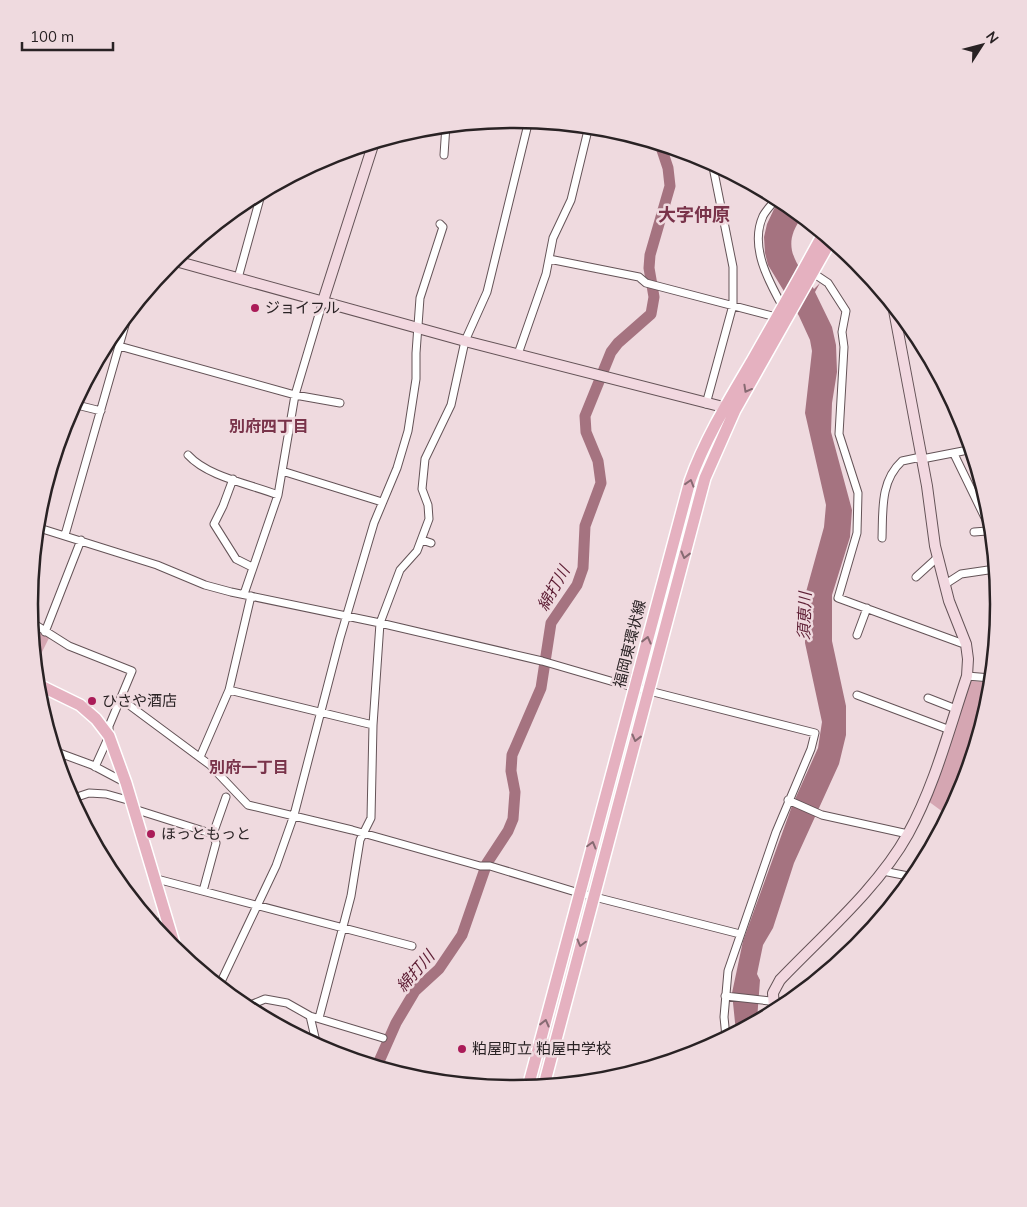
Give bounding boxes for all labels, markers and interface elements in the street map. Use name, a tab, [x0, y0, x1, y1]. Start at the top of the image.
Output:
scale bar	[22, 20, 114, 52]
north arrow	[957, 20, 1007, 70]
text: 100 m	[30, 27, 74, 46]
text: N	[982, 28, 1003, 47]
district label: 大字仲原	[658, 203, 730, 226]
place label: ジョイフル	[265, 298, 340, 317]
marker: ジョイフル	[249, 302, 261, 314]
one-way arrow	[743, 384, 753, 393]
district label: 別府四丁目	[229, 416, 309, 436]
one-way arrow	[684, 480, 694, 488]
one-way arrow	[680, 550, 691, 559]
water label: 綿打川	[533, 560, 574, 614]
water label: 須恵川	[793, 590, 815, 640]
street label: 福岡東環状線	[609, 598, 650, 690]
one-way arrow	[641, 636, 652, 644]
place label: ひさや酒店	[102, 691, 177, 710]
marker: ひさや酒店	[86, 695, 98, 707]
one-way arrow	[632, 733, 642, 741]
district label: 別府一丁目	[209, 757, 289, 777]
place label: ほっともっと	[161, 824, 251, 843]
marker: ほっともっと	[145, 828, 157, 840]
one-way arrow	[586, 841, 597, 850]
one-way arrow	[577, 939, 587, 947]
water label: 綿打川	[392, 945, 440, 996]
one-way arrow	[539, 1018, 550, 1027]
place label: 粕屋町立 粕屋中学校	[472, 1039, 611, 1058]
marker: 粕屋町立 粕屋中学校	[456, 1043, 468, 1055]

